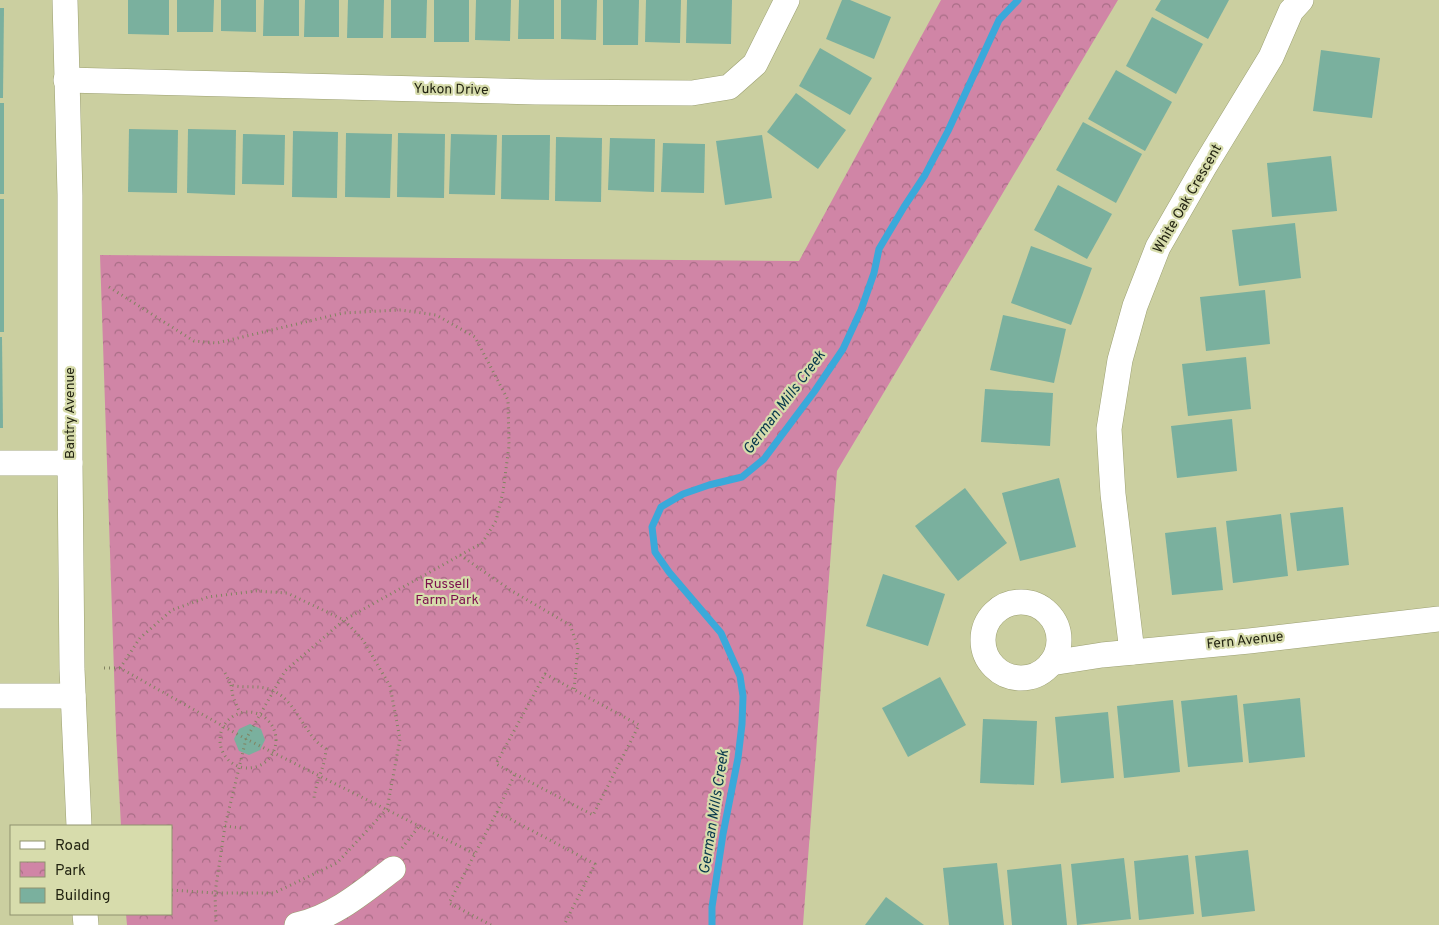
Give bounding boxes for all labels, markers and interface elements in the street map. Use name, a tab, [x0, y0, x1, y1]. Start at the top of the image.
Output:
street label: Yukon Drive	[413, 81, 489, 99]
street label: White Oak Crescent	[1150, 142, 1226, 256]
water label: German Mills Creek	[740, 347, 831, 459]
street label: Bantry Avenue	[62, 367, 79, 459]
park label: Russell Farm Park	[415, 576, 479, 609]
street label: Fern Avenue	[1206, 629, 1284, 653]
water label: German Mills Creek	[696, 748, 734, 876]
legend	[10, 825, 172, 915]
text: Road	[55, 837, 90, 856]
text: Park	[55, 862, 86, 881]
text: Building	[55, 887, 110, 906]

